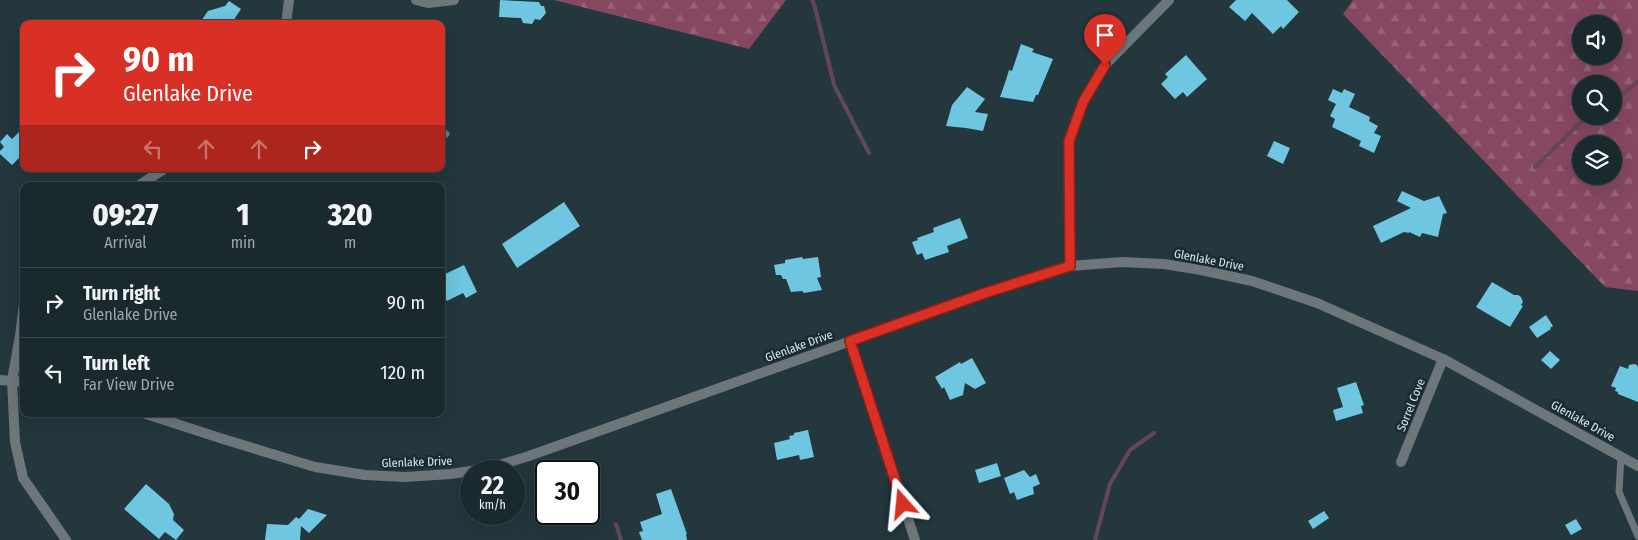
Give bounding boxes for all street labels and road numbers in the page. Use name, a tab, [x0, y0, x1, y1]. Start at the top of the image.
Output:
street label: Glenlake Drive	[1173, 246, 1245, 274]
street label: Glenlake Drive	[763, 327, 835, 365]
street label: Sorrel Cove	[1394, 377, 1428, 433]
street label: Glenlake Drive	[1549, 398, 1617, 444]
street label: Glenlake Drive	[381, 454, 453, 470]

